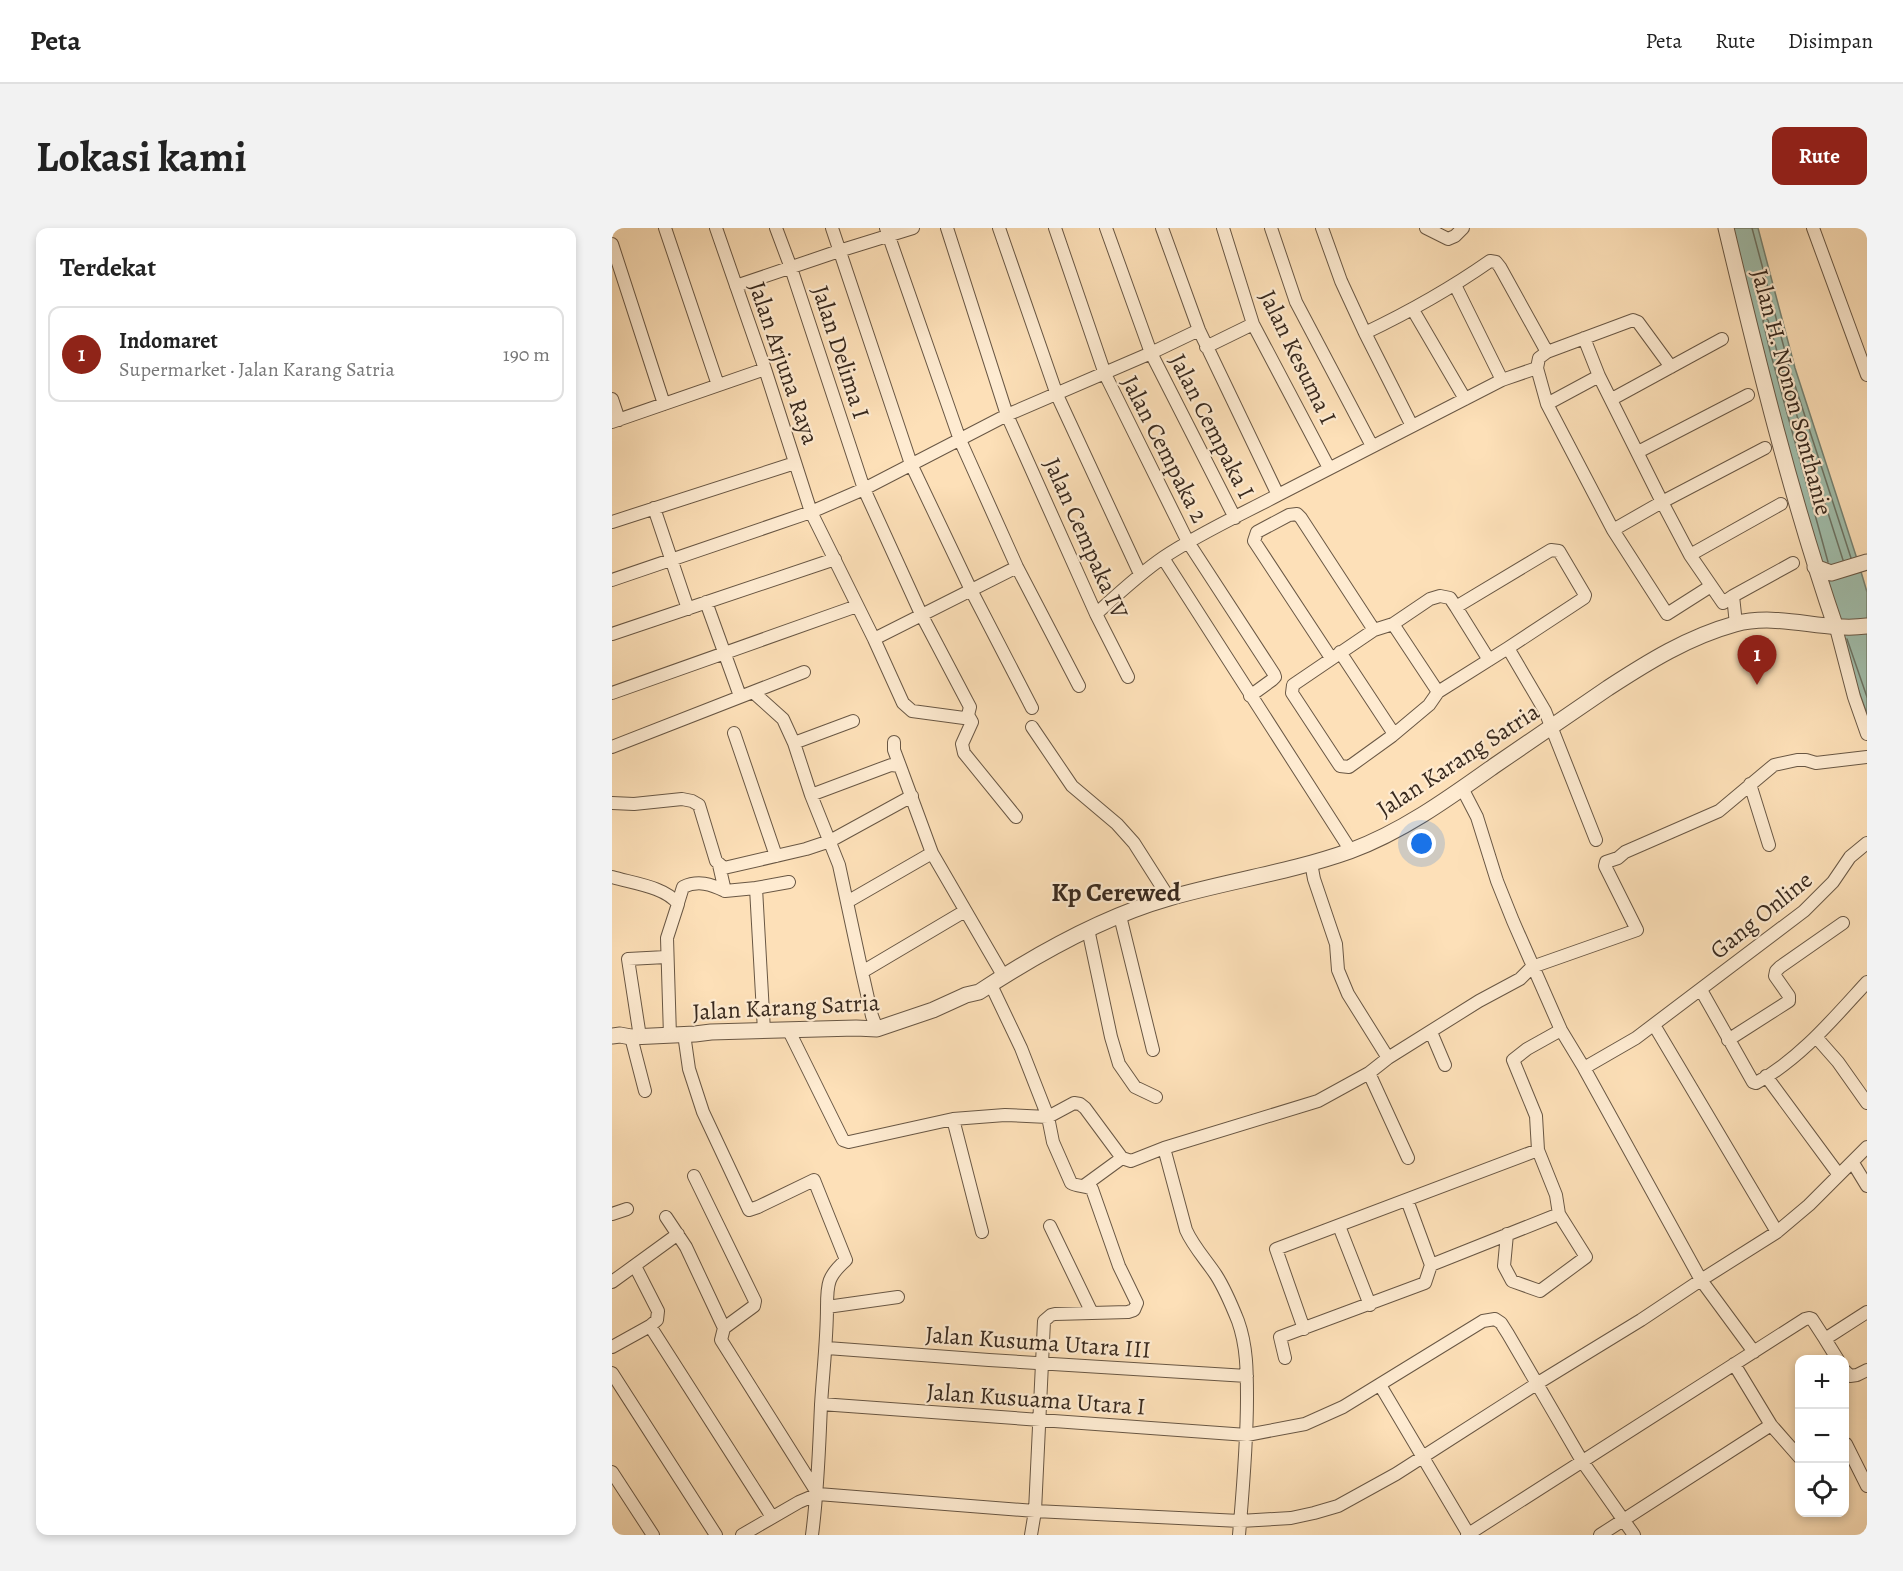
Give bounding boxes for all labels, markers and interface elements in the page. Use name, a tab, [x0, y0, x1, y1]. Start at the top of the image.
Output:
text: Peta	[30, 22, 81, 60]
text: Peta	[1645, 27, 1682, 55]
text: Rute	[1715, 27, 1755, 55]
text: Disimpan	[1788, 27, 1873, 55]
button: Rute	[1772, 127, 1867, 185]
text: Lokasi kami	[36, 128, 247, 185]
text: Terdekat	[60, 250, 156, 285]
street label: Jalan H. Nonon Sonthanie	[1744, 265, 1840, 519]
street label: Jalan Arjuna Raya	[741, 277, 827, 450]
street label: Jalan Delima I	[804, 281, 878, 423]
street label: Jalan Kesuma I	[1252, 285, 1344, 429]
text: Indomaret	[119, 326, 218, 356]
text: 1	[78, 341, 85, 368]
text: 190 m	[503, 341, 550, 368]
street label: Jalan Cempaka I	[1162, 348, 1262, 504]
text: Supermarket · Jalan Karang Satria	[119, 356, 395, 383]
street label: Jalan Cempaka 2	[1114, 370, 1216, 528]
street label: Jalan Cempaka IV	[1036, 452, 1136, 624]
pin: 1	[1738, 636, 1776, 685]
street label: Jalan Karang Satria	[1371, 695, 1546, 825]
your location	[1407, 829, 1436, 858]
street label: Gang Online	[1703, 864, 1819, 966]
district label: Kp Cerewed	[1051, 875, 1182, 910]
street label: Jalan Karang Satria	[691, 986, 881, 1028]
street label: Jalan Kusuma Utara III	[924, 1318, 1152, 1366]
map controls	[1795, 1355, 1849, 1517]
button: +	[1795, 1355, 1849, 1409]
street label: Jalan Kusuama Utara I	[925, 1375, 1147, 1423]
button: −	[1795, 1409, 1849, 1463]
button: locate	[1795, 1463, 1849, 1517]

